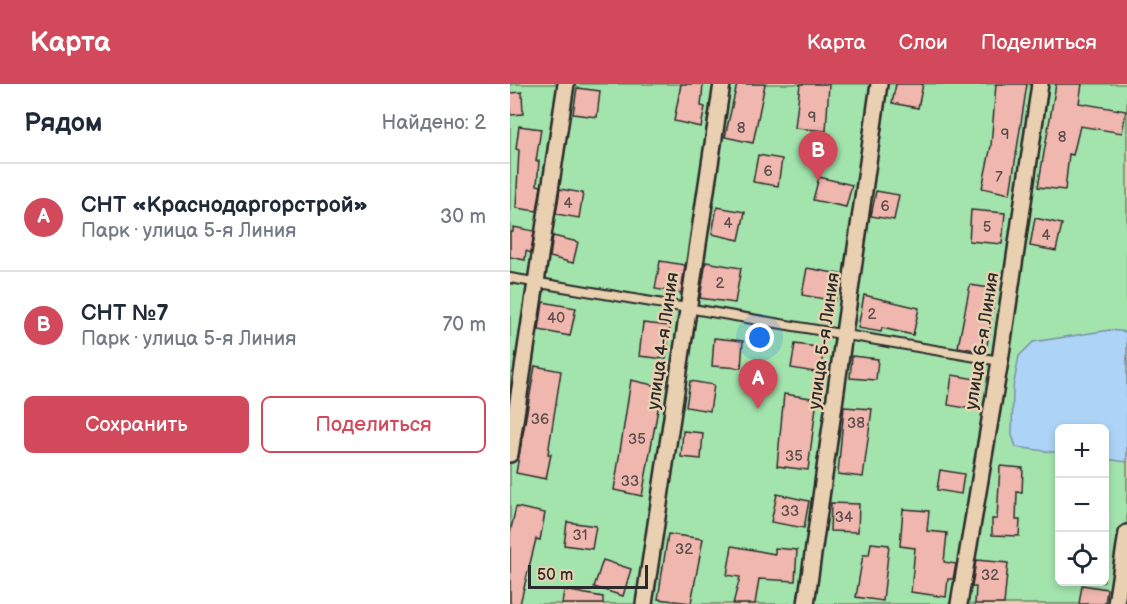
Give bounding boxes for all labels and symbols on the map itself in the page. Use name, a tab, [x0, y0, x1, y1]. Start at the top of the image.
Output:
house number: 9	[808, 108, 816, 127]
house number: 8	[737, 119, 746, 138]
house number: 9	[1001, 125, 1009, 144]
house number: 8	[1058, 128, 1067, 147]
pin: B	[798, 132, 838, 181]
house number: 6	[763, 162, 773, 181]
house number: 7	[995, 168, 1003, 187]
house number: 4	[563, 194, 573, 213]
house number: 6	[880, 197, 890, 216]
house number: 4	[723, 214, 733, 233]
house number: 5	[983, 218, 991, 237]
house number: 4	[1041, 226, 1051, 245]
street label: улица 4-я Линия	[643, 271, 683, 411]
street label: улица 5-я Линия	[804, 271, 844, 411]
street label: улица 6-я Линия	[961, 271, 1003, 411]
house number: 2	[716, 274, 725, 293]
house number: 2	[868, 305, 877, 324]
house number: 40	[547, 309, 565, 328]
your location	[745, 323, 774, 352]
pin: A	[738, 360, 778, 409]
house number: 36	[531, 410, 549, 429]
house number: 38	[847, 414, 865, 433]
house number: 35	[628, 430, 646, 449]
house number: 35	[785, 447, 803, 466]
house number: 33	[621, 472, 639, 491]
house number: 33	[781, 502, 799, 521]
house number: 34	[835, 508, 853, 527]
house number: 31	[572, 526, 588, 545]
house number: 32	[675, 540, 693, 559]
scale bar	[528, 562, 648, 590]
house number: 32	[981, 566, 999, 585]

